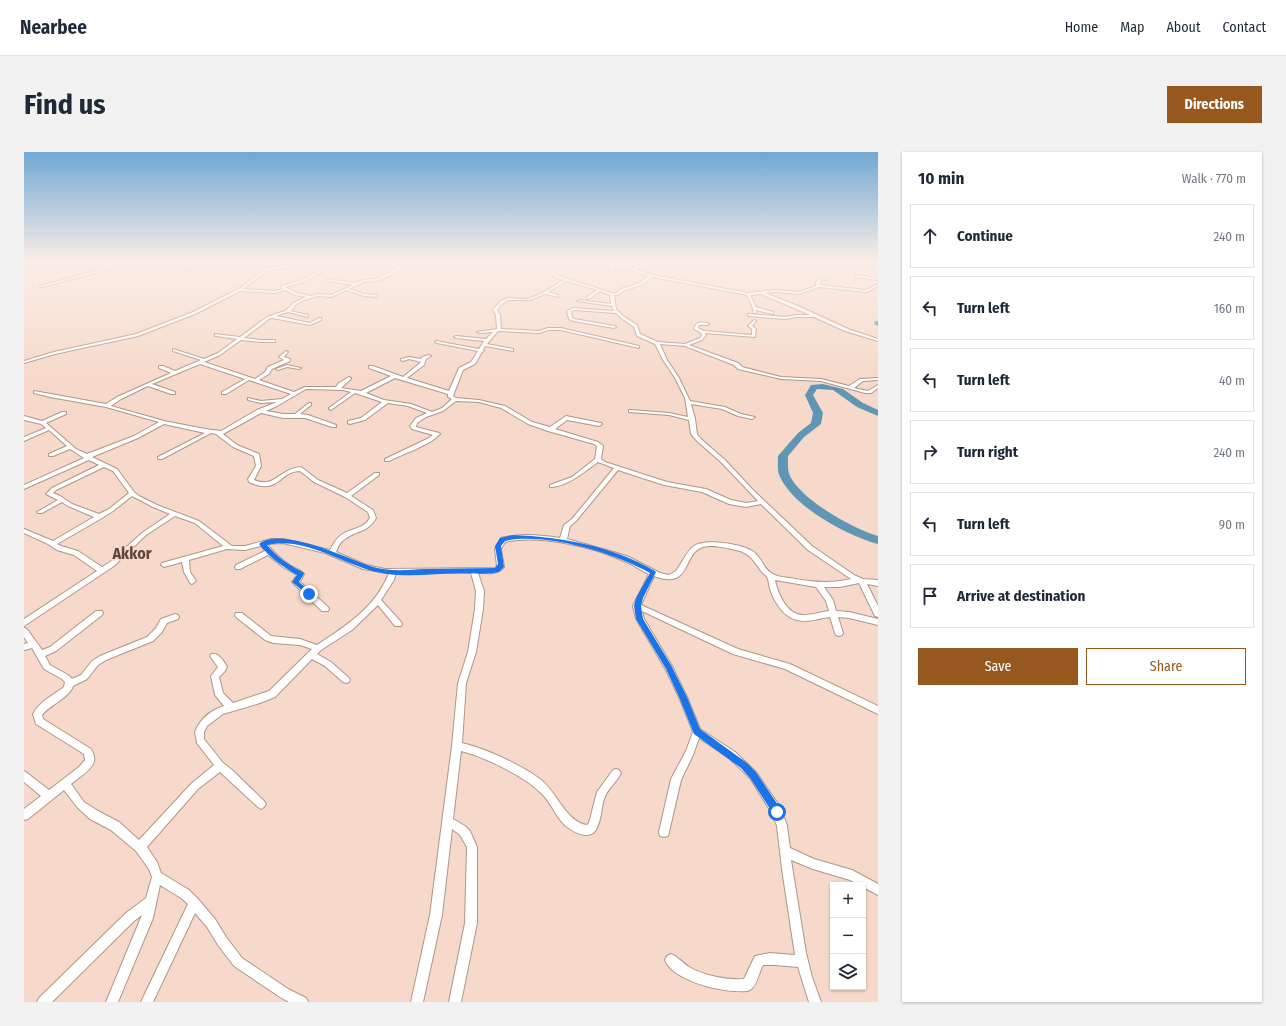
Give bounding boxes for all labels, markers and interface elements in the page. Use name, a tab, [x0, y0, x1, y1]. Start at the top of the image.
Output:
text: Nearbee	[20, 16, 87, 39]
text: Home	[1065, 19, 1098, 36]
text: Map	[1120, 19, 1144, 36]
text: About	[1166, 19, 1201, 36]
text: Contact	[1223, 19, 1266, 36]
button: Directions	[1167, 86, 1262, 123]
text: Find us	[24, 88, 106, 121]
text: 10 min	[918, 168, 964, 189]
text: Walk · 770 m	[1182, 171, 1246, 186]
icon: ahead	[919, 225, 941, 247]
text: Continue	[957, 227, 1013, 245]
text: 240 m	[1213, 229, 1245, 244]
icon: left	[919, 297, 941, 319]
text: Turn left	[957, 299, 1010, 317]
text: 160 m	[1214, 301, 1245, 316]
icon: left	[919, 369, 941, 391]
text: Turn left	[957, 371, 1010, 389]
text: 40 m	[1219, 373, 1245, 388]
icon: right	[919, 441, 941, 463]
text: Turn right	[957, 443, 1018, 461]
text: 240 m	[1213, 445, 1245, 460]
icon: left	[919, 513, 941, 535]
text: Turn left	[957, 515, 1010, 533]
text: 90 m	[1219, 517, 1245, 532]
district label: Akkor	[111, 544, 152, 563]
route end	[300, 585, 318, 603]
icon: arrive	[919, 585, 941, 607]
text: Arrive at destination	[957, 587, 1085, 605]
button: Save	[918, 648, 1078, 685]
button: Share	[1086, 648, 1246, 685]
route start	[768, 803, 786, 821]
map controls	[830, 882, 866, 990]
button: +	[830, 882, 866, 918]
button: −	[830, 918, 866, 954]
button: layers	[830, 954, 866, 990]

